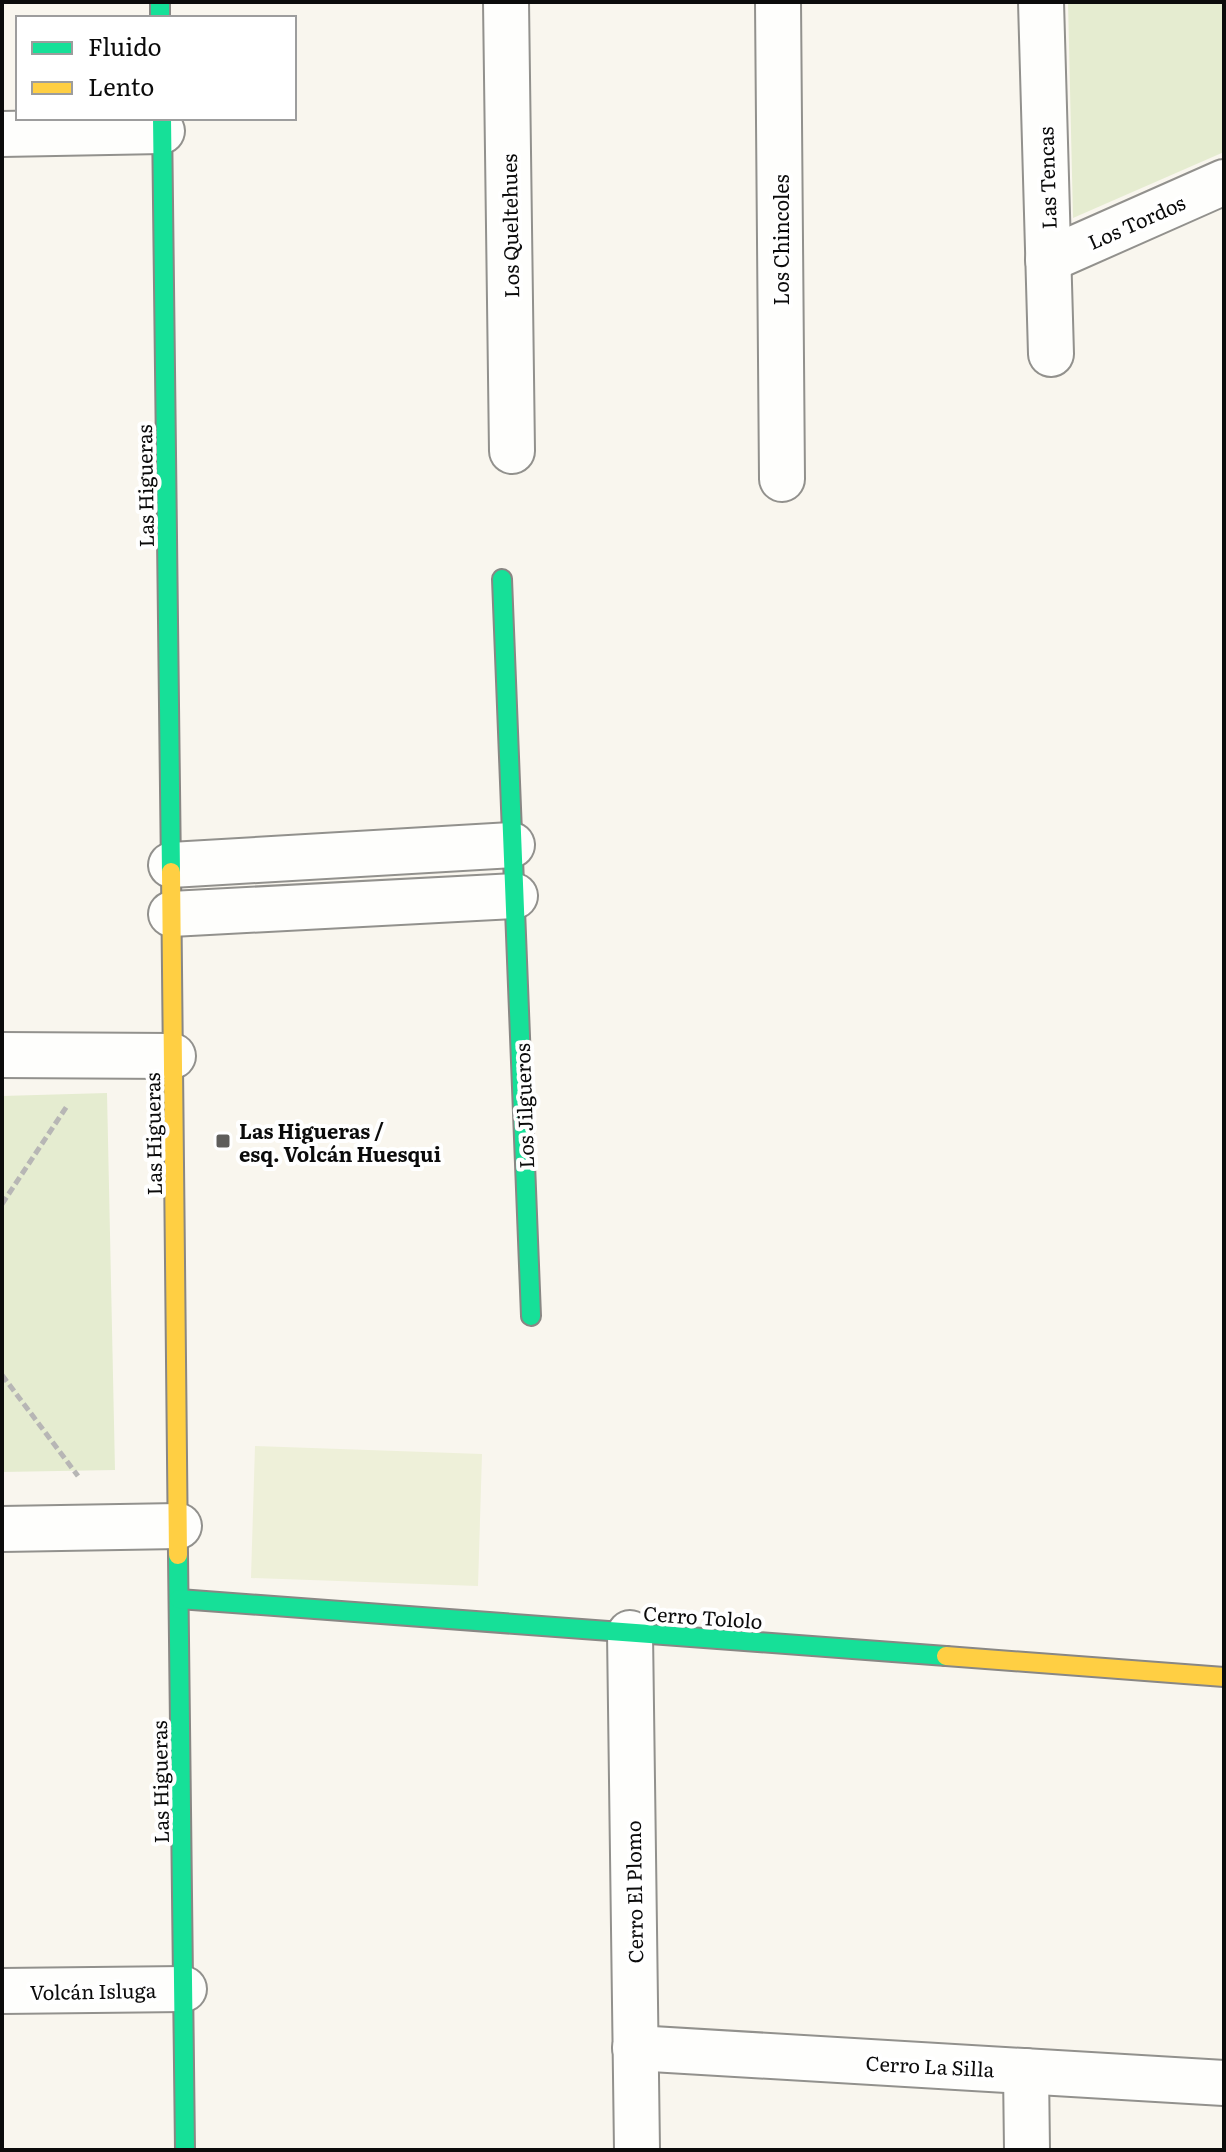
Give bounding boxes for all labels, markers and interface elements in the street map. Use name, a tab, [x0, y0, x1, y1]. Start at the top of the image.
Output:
legend	[16, 16, 296, 120]
text: Fluido	[88, 28, 162, 63]
text: Lento	[88, 68, 154, 103]
street label: Las Tencas	[1029, 126, 1063, 230]
street label: Los Queltehues	[493, 154, 525, 298]
street label: Los Chincoles	[765, 175, 795, 305]
street label: Los Tordos	[1082, 186, 1190, 256]
street label: Las Higueras	[128, 424, 160, 548]
street label: Los Jilgueros	[506, 1043, 540, 1169]
street label: Las Higueras	[136, 1072, 168, 1196]
place label: Las Higueras / esq. Volcán Huesqui	[239, 1115, 441, 1168]
marker: Las Higueras / esq. Volcán Huesqui	[214, 1132, 232, 1150]
street label: Cerro Tololo	[642, 1597, 764, 1635]
street label: Las Higueras	[143, 1720, 175, 1844]
street label: Cerro El Plomo	[617, 1820, 649, 1964]
street label: Volcán Isluga	[29, 1974, 157, 2006]
street label: Cerro La Silla	[865, 2047, 995, 2083]

